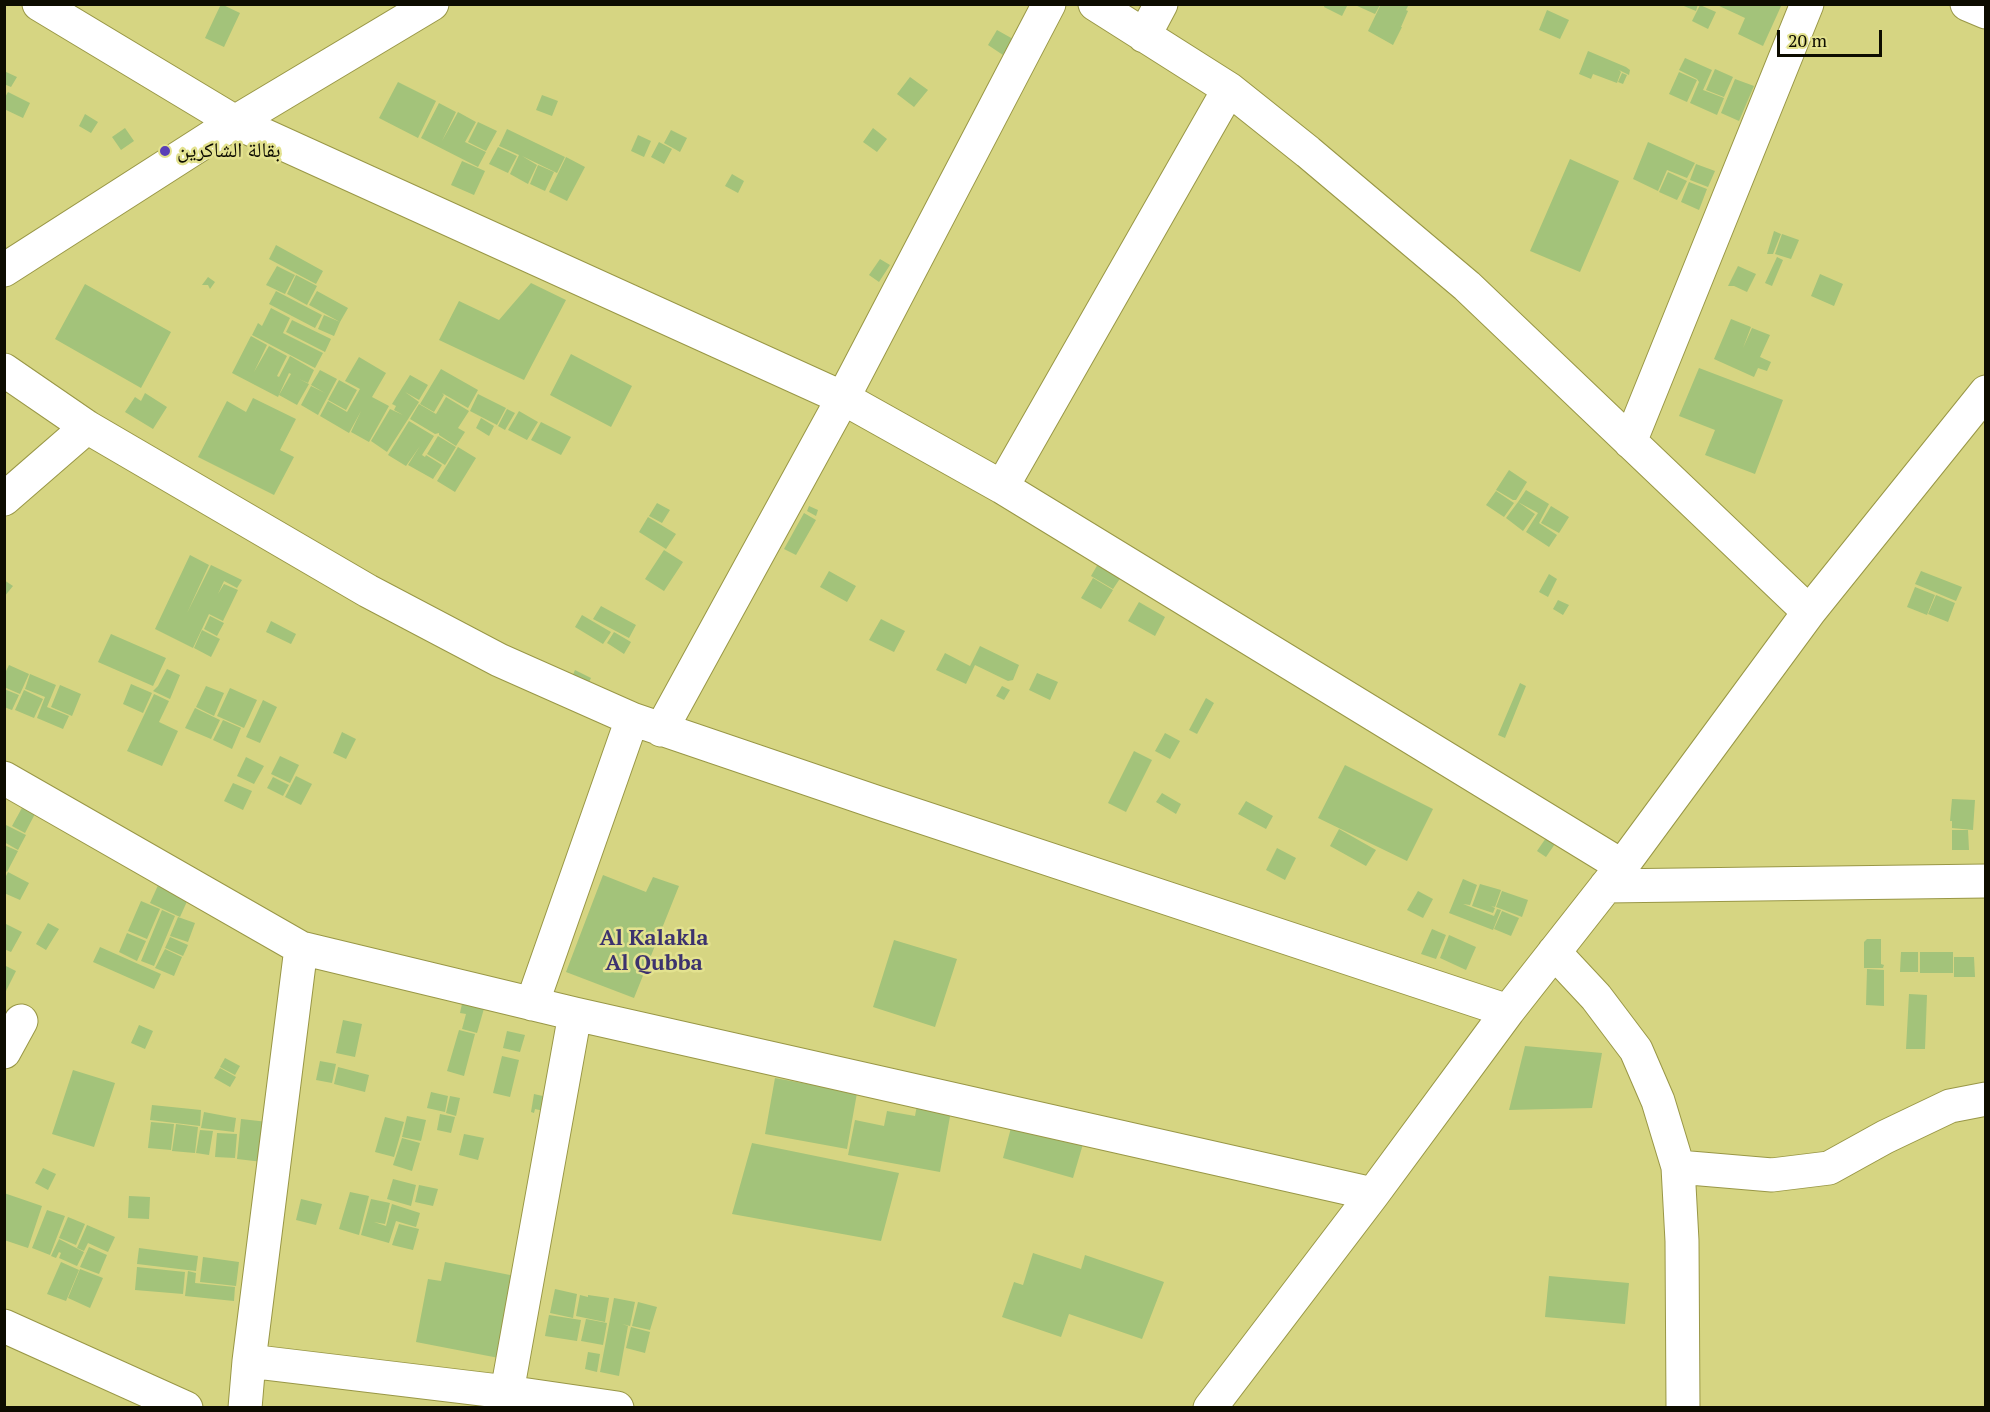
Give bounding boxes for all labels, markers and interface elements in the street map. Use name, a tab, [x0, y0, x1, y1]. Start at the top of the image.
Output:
scale bar	[1780, 18, 1885, 56]
text: 20 m	[1788, 28, 1827, 52]
place label: بقالة الشاكرين	[177, 138, 281, 164]
marker: بقالة الشاكرين	[158, 144, 172, 158]
district label: Al Kalakla Al Qubba	[599, 926, 709, 978]

